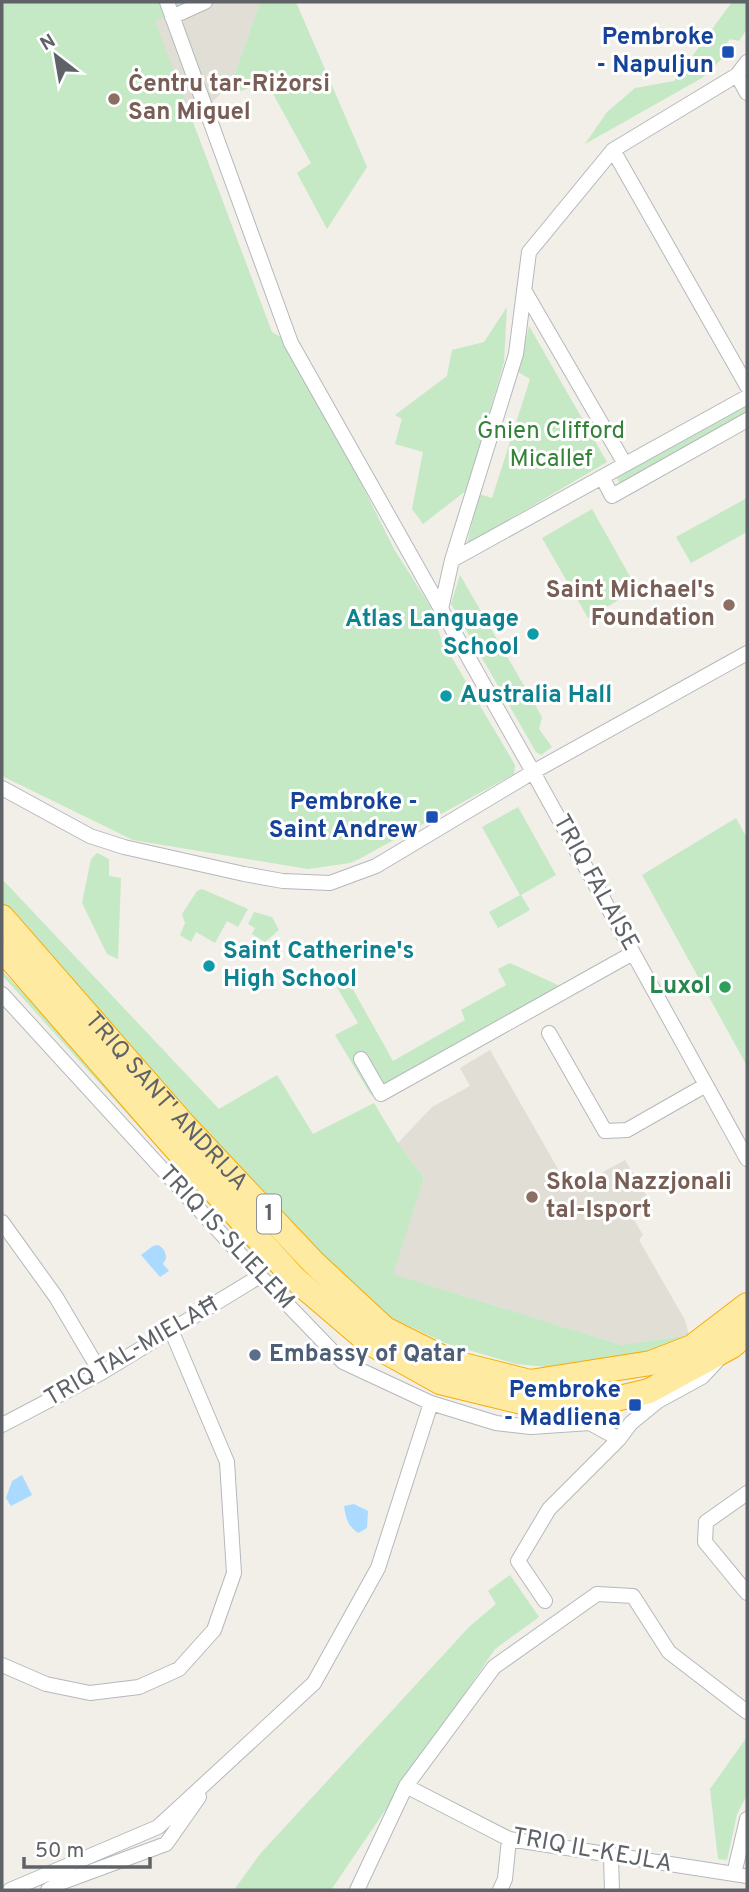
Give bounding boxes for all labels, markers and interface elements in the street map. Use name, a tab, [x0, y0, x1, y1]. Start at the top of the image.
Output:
north arrow	[21, 21, 91, 91]
place label: Pembroke - Napuljun	[596, 23, 714, 81]
text: N	[36, 29, 60, 57]
marker: Pembroke - Napuljun	[720, 44, 736, 60]
place label: Ċentru tar-Riżorsi San Miguel	[128, 68, 330, 128]
marker: Ċentru tar-Riżorsi San Miguel	[106, 91, 122, 107]
park label: Ġnien Clifford Micallef	[477, 415, 625, 475]
place label: Saint Michael's Foundation	[546, 576, 715, 634]
marker: Saint Michael's Foundation	[721, 597, 737, 613]
place label: Atlas Language School	[345, 605, 519, 663]
marker: Atlas Language School	[525, 626, 541, 642]
place label: Australia Hall	[460, 681, 612, 711]
marker: Australia Hall	[438, 688, 454, 704]
place label: Pembroke - Saint Andrew	[269, 788, 418, 846]
marker: Pembroke - Saint Andrew	[424, 809, 440, 825]
street label: TRIQ FALAISE	[545, 810, 645, 956]
place label: Saint Catherine's High School	[223, 937, 414, 995]
marker: Saint Catherine's High School	[201, 958, 217, 974]
place label: Luxol	[649, 972, 711, 1002]
marker: Luxol	[717, 979, 733, 995]
street label: TRIQ SANT' ANDRIJA	[78, 1006, 254, 1198]
street label: TRIQ IS-SLIELEM	[152, 1160, 300, 1316]
place label: Skola Nazzjonali tal-Isport	[546, 1168, 732, 1226]
marker: Skola Nazzjonali tal-Isport	[524, 1189, 540, 1205]
road number: 1	[257, 1194, 281, 1233]
street label: TRIQ TAL-MIELAĦ	[40, 1290, 224, 1414]
place label: Embassy of Qatar	[269, 1340, 466, 1370]
marker: Embassy of Qatar	[247, 1347, 263, 1363]
place label: Pembroke - Madliena	[503, 1376, 621, 1434]
marker: Pembroke - Madliena	[627, 1397, 643, 1413]
street label: TRIQ IL-KEJLA	[510, 1822, 674, 1880]
scale bar	[24, 1826, 150, 1870]
text: 50 m	[35, 1838, 84, 1865]

